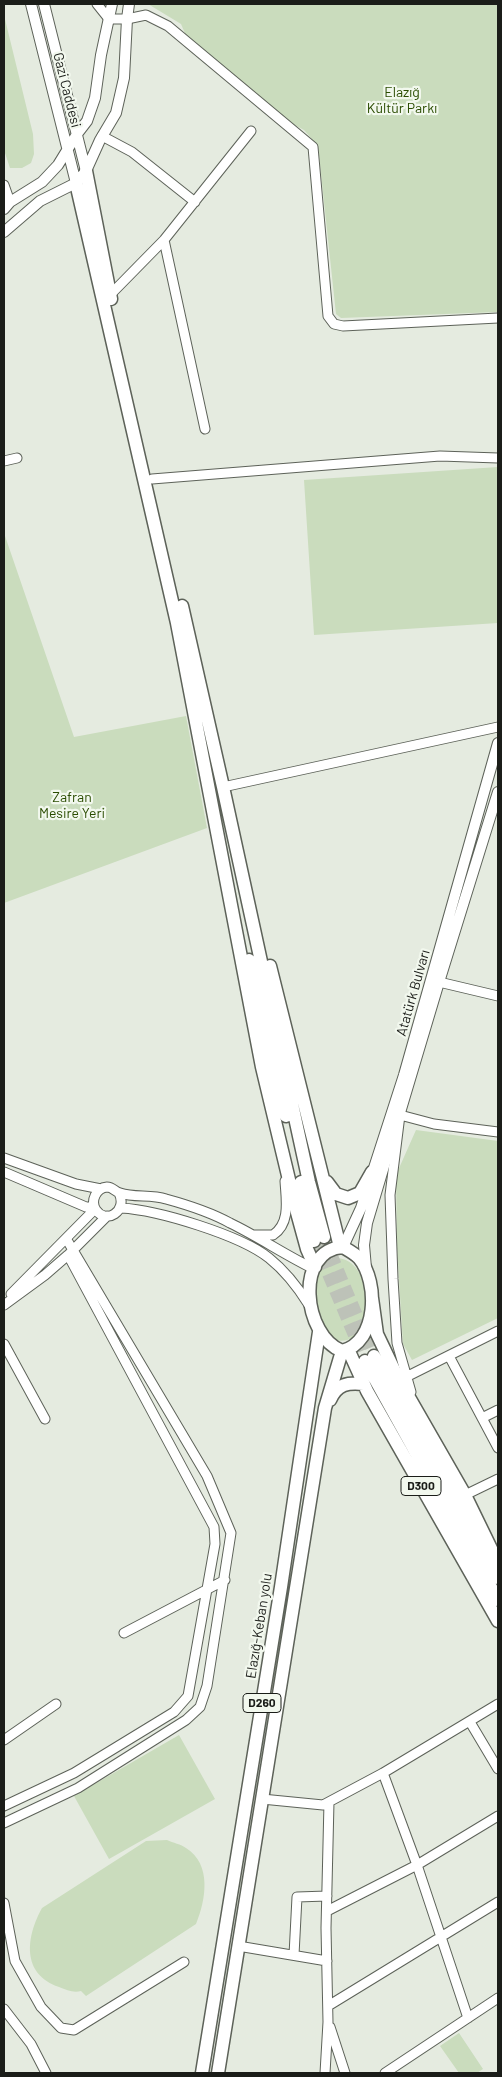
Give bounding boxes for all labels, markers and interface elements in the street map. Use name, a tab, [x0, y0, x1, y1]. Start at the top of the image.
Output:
street label: Gazi Caddesi	[50, 51, 84, 129]
park label: Elazığ Kültür Parkı	[367, 84, 437, 116]
park label: Zafran Mesire Yeri	[39, 789, 105, 822]
street label: Atatürk Bulvarı	[393, 948, 433, 1038]
road number: D300	[401, 1476, 441, 1495]
street label: Elazığ-Keban yolu	[242, 1572, 276, 1680]
road number: D260	[243, 1694, 281, 1712]

